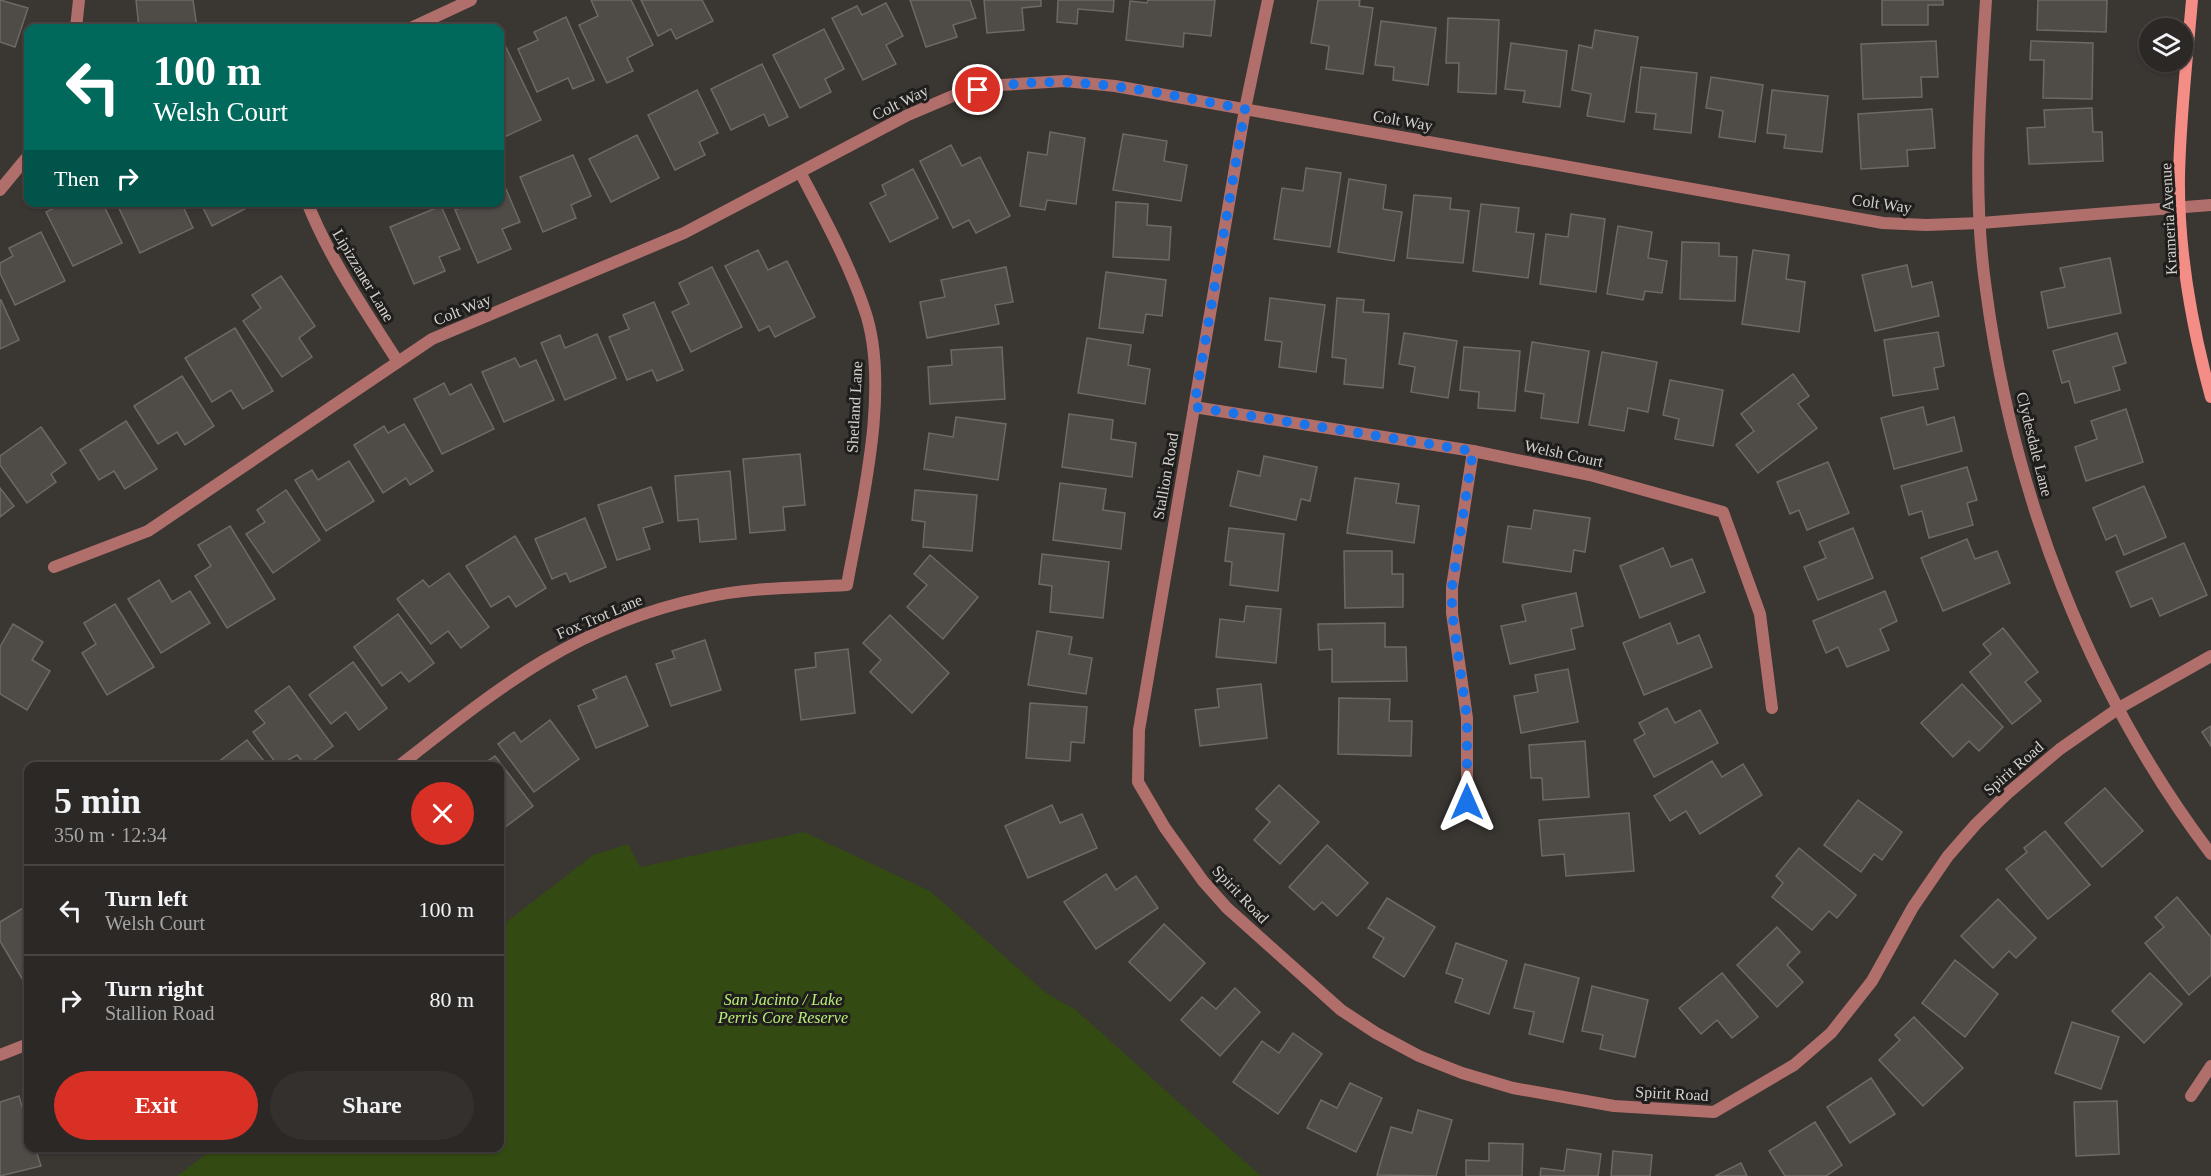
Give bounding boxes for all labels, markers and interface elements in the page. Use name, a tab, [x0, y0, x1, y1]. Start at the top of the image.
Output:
map controls	[2139, 18, 2193, 72]
button: layers	[2139, 18, 2193, 72]
icon: left	[54, 48, 132, 126]
text: 100 m	[153, 48, 262, 94]
pin	[952, 64, 1003, 115]
icon: arrive	[961, 73, 994, 106]
street label: Colt Way	[869, 82, 931, 124]
text: Welsh Court	[153, 97, 288, 127]
street label: Colt Way	[1372, 107, 1434, 135]
icon: right	[111, 162, 144, 195]
street label: Krameria Avenue	[2157, 163, 2180, 275]
text: Then	[54, 166, 99, 191]
street label: Colt Way	[1851, 191, 1913, 217]
street label: Lipizzaner Lane	[329, 226, 398, 325]
street label: Colt Way	[431, 290, 494, 330]
street label: Shetland Lane	[844, 361, 865, 453]
street label: Clydesdale Lane	[2012, 390, 2056, 498]
street label: Stallion Road	[1150, 431, 1181, 521]
street label: Welsh Court	[1523, 437, 1605, 470]
street label: Fox Trot Lane	[554, 591, 645, 642]
street label: Spirit Road	[1980, 738, 2047, 800]
position arrow	[1435, 770, 1499, 834]
text: 5 min	[54, 781, 141, 821]
button: close	[411, 782, 474, 845]
text: 350 m · 12:34	[54, 824, 167, 846]
street label: Spirit Road	[1208, 862, 1272, 927]
text: Turn left	[105, 886, 188, 911]
icon: left	[54, 894, 87, 927]
text: 100 m	[418, 897, 474, 922]
text: Welsh Court	[105, 912, 205, 934]
text: Turn right	[105, 976, 204, 1001]
icon: right	[54, 984, 87, 1017]
text: 80 m	[429, 987, 474, 1012]
park label: San Jacinto / Lake Perris Core Reserve	[717, 991, 848, 1026]
text: Stallion Road	[105, 1002, 214, 1024]
button: Exit	[54, 1071, 258, 1140]
button: Share	[270, 1071, 474, 1140]
street label: Spirit Road	[1635, 1083, 1709, 1105]

